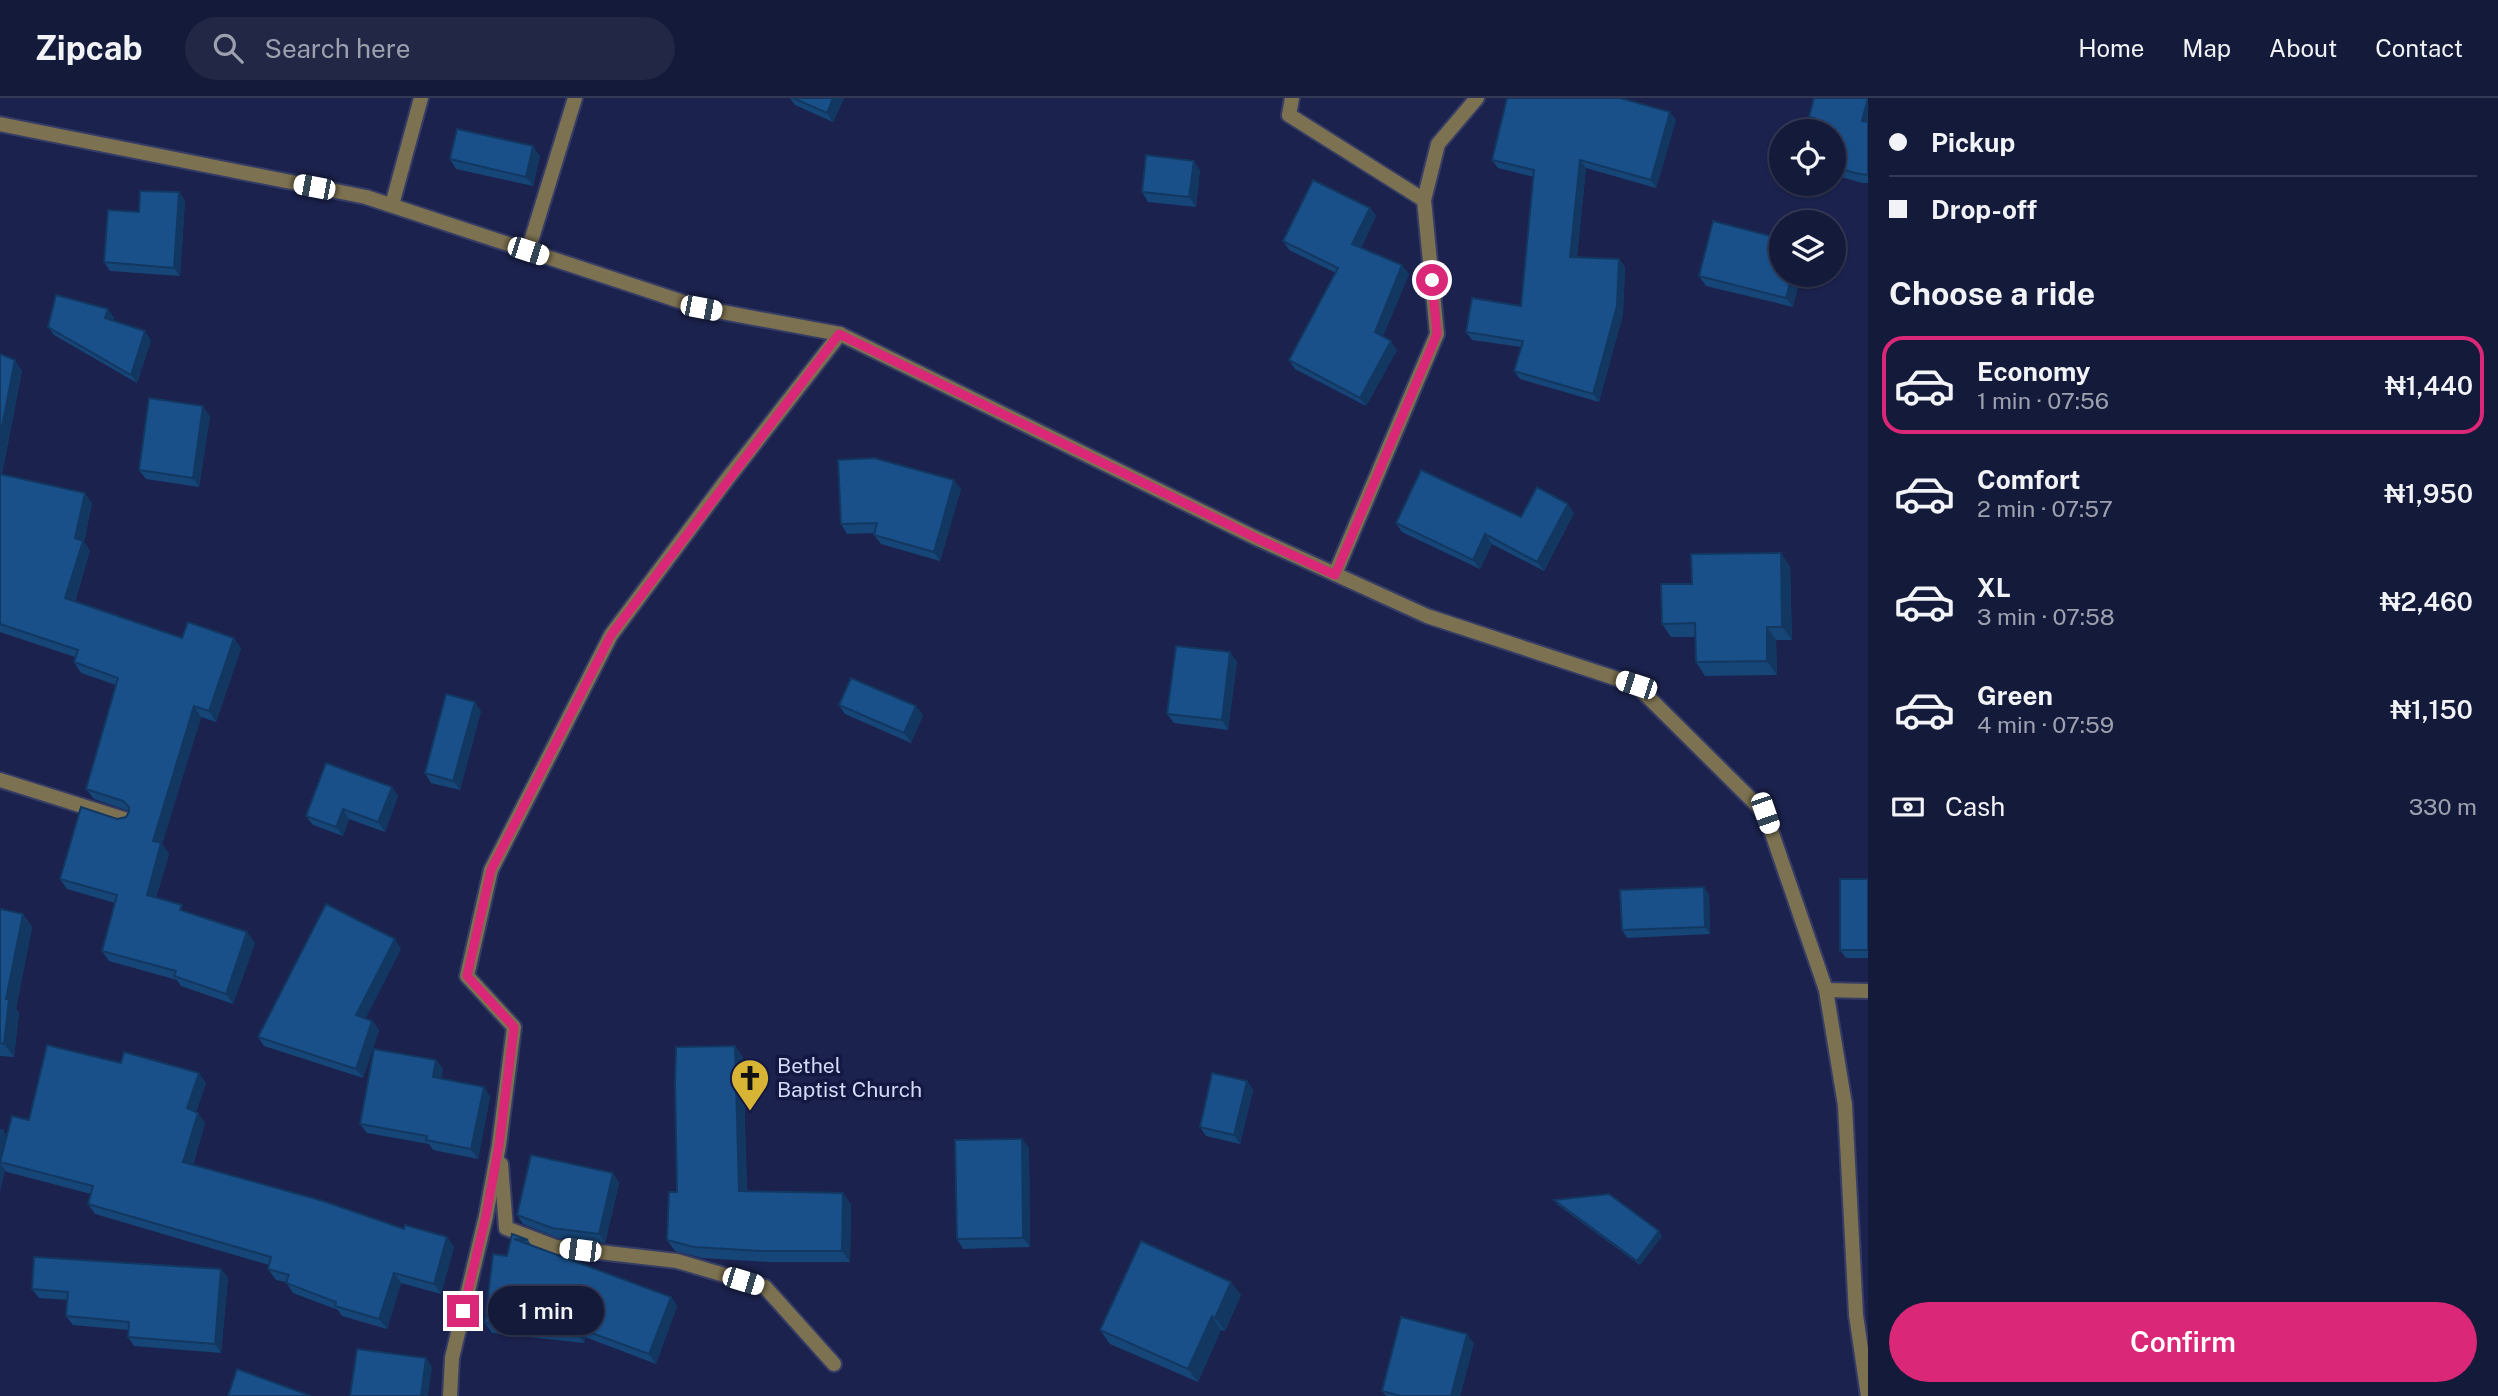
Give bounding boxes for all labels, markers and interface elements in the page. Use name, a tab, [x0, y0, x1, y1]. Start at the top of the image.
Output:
search box	[185, 17, 675, 80]
text: Zipcab	[35, 29, 143, 67]
icon: search	[209, 29, 247, 67]
text: Search here	[265, 33, 411, 64]
text: Home	[2078, 34, 2144, 62]
text: Map	[2182, 34, 2231, 62]
text: About	[2269, 34, 2337, 62]
text: Contact	[2375, 34, 2463, 62]
map controls	[1769, 119, 1846, 287]
button: locate	[1769, 119, 1846, 196]
text: Pickup	[1931, 127, 2015, 158]
car	[292, 173, 337, 201]
text: Drop-off	[1931, 194, 2037, 225]
button: layers	[1769, 210, 1846, 287]
car	[505, 235, 552, 267]
route start	[1416, 264, 1448, 296]
text: Choose a ride	[1889, 275, 2095, 312]
car	[679, 294, 724, 322]
icon: car	[1893, 354, 1956, 417]
text: Economy	[1977, 356, 2090, 387]
text: ₦1,440	[2385, 370, 2473, 401]
text: 1 min · 07:56	[1977, 387, 2109, 414]
icon: car	[1893, 462, 1956, 525]
text: Comfort	[1977, 464, 2080, 495]
text: ₦1,950	[2384, 478, 2473, 509]
text: 2 min · 07:57	[1977, 495, 2113, 522]
icon: car	[1893, 570, 1956, 633]
text: XL	[1977, 572, 2011, 603]
text: ₦2,460	[2380, 586, 2473, 617]
text: 3 min · 07:58	[1977, 603, 2115, 630]
car	[1613, 669, 1660, 701]
icon: car	[1893, 678, 1956, 741]
text: Green	[1977, 680, 2053, 711]
text: ₦1,150	[2390, 694, 2473, 725]
text: 4 min · 07:59	[1977, 711, 2114, 738]
icon: cash	[1889, 788, 1927, 826]
car	[1749, 790, 1782, 836]
text: Cash	[1945, 791, 2005, 822]
text: 330 m	[2409, 793, 2477, 820]
place label: Bethel Baptist Church	[777, 1053, 922, 1102]
church icon: Bethel Baptist Church	[729, 1057, 771, 1112]
car	[558, 1237, 603, 1263]
car	[720, 1265, 767, 1297]
callout: 1 min	[488, 1286, 603, 1336]
route end	[447, 1295, 479, 1327]
text: 1 min	[519, 1297, 573, 1324]
button: Confirm	[1889, 1302, 2477, 1382]

